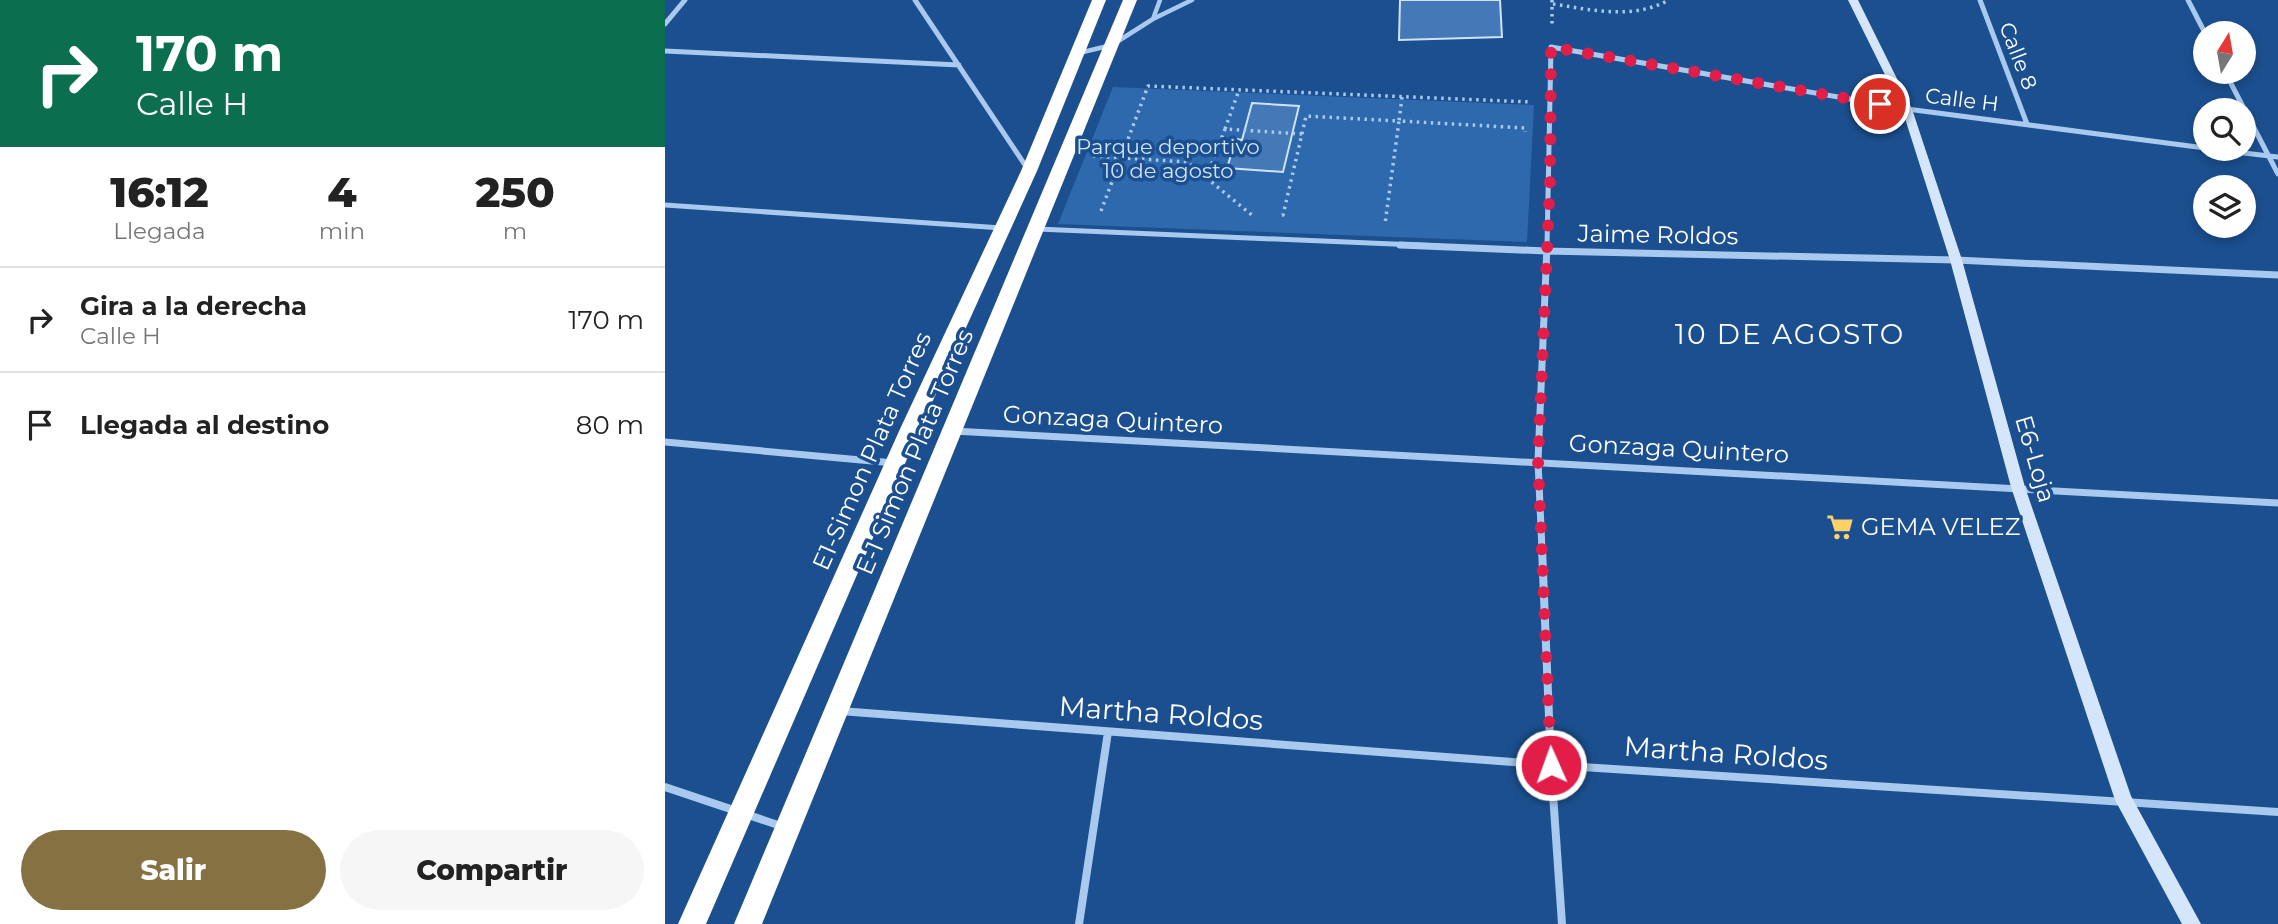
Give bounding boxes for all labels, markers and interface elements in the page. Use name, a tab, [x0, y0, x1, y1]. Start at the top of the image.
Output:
street label: Calle 8	[1994, 19, 2043, 93]
north arrow	[2193, 21, 2256, 84]
map controls	[2193, 21, 2256, 238]
text: 170 m	[136, 24, 283, 83]
icon: right	[21, 28, 112, 119]
pin	[1850, 74, 1910, 134]
street label: Calle H	[1924, 83, 2000, 116]
text: Calle H	[136, 84, 248, 123]
icon: arrive	[1861, 85, 1899, 123]
button: search	[2193, 98, 2256, 161]
park label: Parque deportivo 10 de agosto	[1076, 134, 1260, 183]
text: 16:12	[110, 166, 209, 218]
text: 4	[327, 166, 357, 218]
text: 250	[475, 166, 555, 218]
button: layers	[2193, 175, 2256, 238]
text: Llegada	[113, 217, 205, 245]
text: min	[319, 217, 365, 245]
text: m	[503, 217, 527, 245]
street label: Jaime Roldos	[1576, 219, 1739, 250]
text: Gira a la derecha	[80, 290, 307, 322]
icon: right	[21, 301, 59, 339]
text: 170 m	[568, 304, 644, 336]
district label: 10 DE AGOSTO	[1675, 317, 1905, 351]
text: Calle H	[80, 322, 161, 350]
street label: E-1 Simon Plata Torres	[850, 325, 979, 579]
street label: E1-Simon Plata Torres	[806, 327, 937, 574]
street label: Gonzaga Quintero	[1002, 399, 1224, 440]
icon: arrive	[21, 406, 59, 444]
text: Llegada al destino	[80, 409, 329, 441]
text: 80 m	[576, 409, 644, 441]
street label: E6-Loja	[2009, 412, 2062, 506]
street label: Gonzaga Quintero	[1568, 428, 1790, 469]
supermarket icon: GEMA VELEZ	[1825, 512, 1855, 542]
place label: GEMA VELEZ	[1861, 512, 2020, 541]
street label: Martha Roldos	[1058, 689, 1264, 737]
position arrow	[1514, 728, 1588, 802]
street label: Martha Roldos	[1623, 729, 1829, 777]
button: Salir	[21, 830, 326, 910]
button: Compartir	[340, 830, 644, 910]

